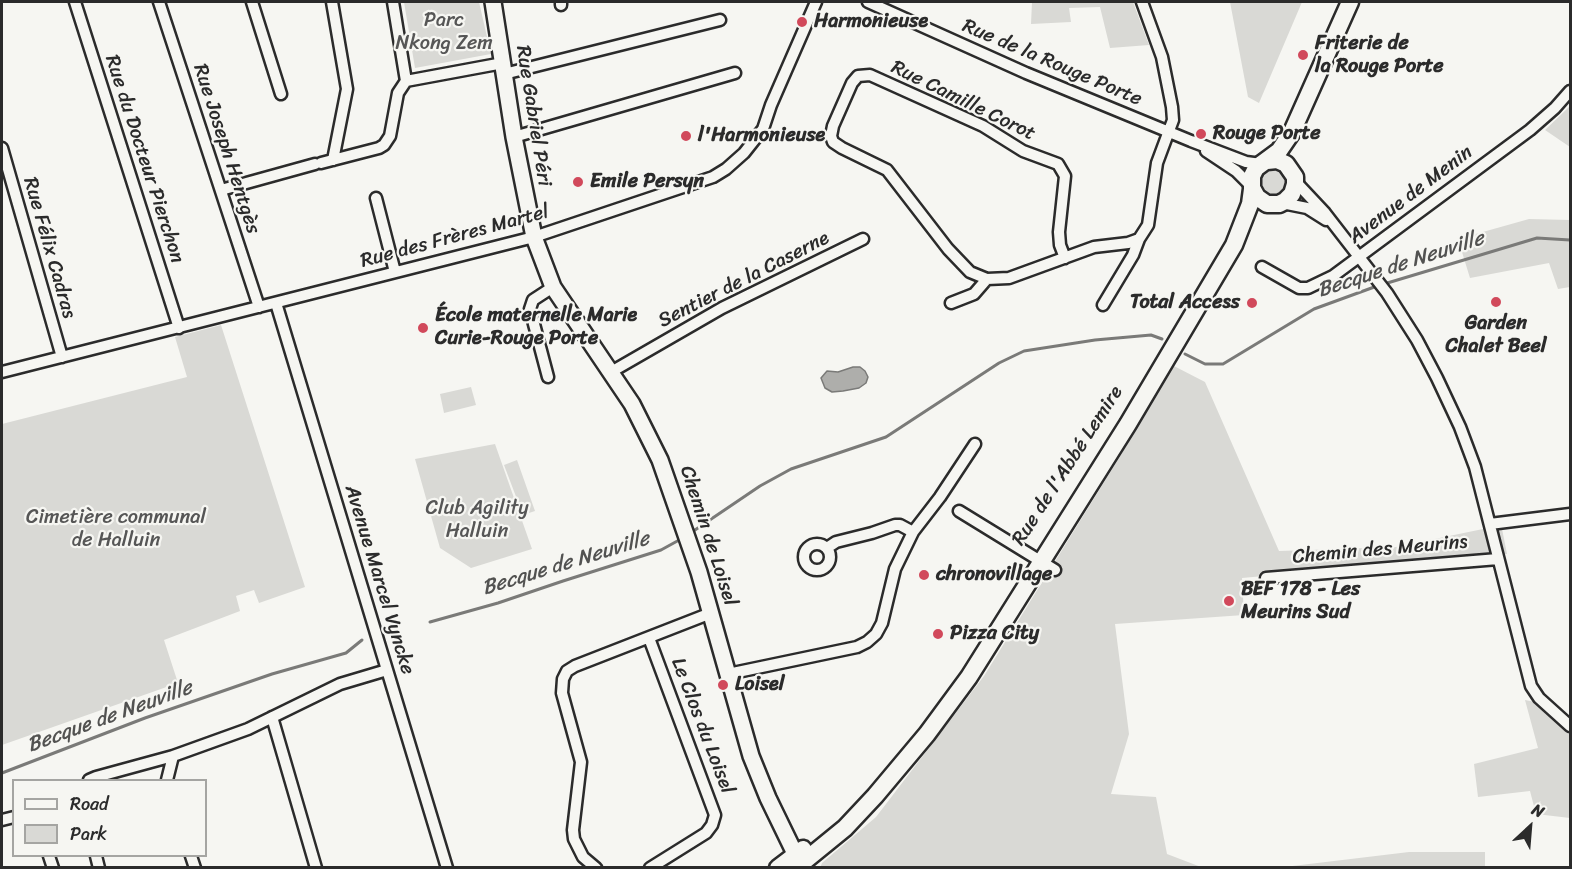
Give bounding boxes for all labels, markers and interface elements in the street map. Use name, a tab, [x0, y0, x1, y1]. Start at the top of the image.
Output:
park label: Parc Nkong Zem	[395, 9, 493, 56]
place label: Harmonieuse	[814, 10, 928, 34]
street label: Rue de la Rouge Porte	[959, 14, 1145, 112]
marker: Harmonieuse	[795, 15, 809, 29]
place label: Friterie de la Rouge Porte	[1315, 32, 1443, 79]
street label: Rue Gabriel Péri	[510, 44, 556, 188]
marker: Friterie de la Rouge Porte	[1296, 48, 1310, 62]
street label: Rue du Docteur Pierchon	[99, 52, 189, 266]
street label: Rue Camille Corot	[887, 56, 1039, 146]
street label: Rue Joseph Hentgès	[187, 61, 265, 237]
place label: Rouge Porte	[1213, 122, 1320, 146]
place label: l'Harmonieuse	[698, 124, 825, 148]
marker: Rouge Porte	[1194, 127, 1208, 141]
marker: l'Harmonieuse	[679, 129, 693, 143]
street label: Avenue de Menin	[1344, 141, 1478, 249]
place label: Emile Persyn	[590, 170, 704, 194]
street label: Rue Félix Cadras	[17, 175, 81, 321]
marker: Emile Persyn	[571, 175, 585, 189]
street label: Rue des Frères Martel	[358, 200, 552, 274]
water label: Becque de Neuville	[1314, 226, 1488, 304]
street label: Sentier de la Caserne	[655, 227, 833, 333]
place label: Total Access	[1130, 291, 1240, 315]
marker: Garden Chalet Beel	[1489, 295, 1503, 309]
marker: Total Access	[1245, 296, 1259, 310]
place label: École maternelle Marie Curie-Rouge Porte	[435, 304, 637, 351]
place label: Garden Chalet Beel	[1445, 312, 1547, 359]
marker: École maternelle Marie Curie-Rouge Porte	[416, 321, 430, 335]
street label: Rue de l'Abbé Lemire	[1007, 382, 1129, 550]
street label: Chemin de Loisel	[674, 463, 742, 609]
street label: Avenue Marcel Vyncke	[339, 482, 419, 678]
park label: Club Agility Halluin	[425, 497, 529, 544]
park label: Cimetière communal de Halluin	[26, 506, 206, 553]
water label: Becque de Neuville	[479, 527, 653, 601]
street label: Chemin des Meurins	[1292, 530, 1468, 570]
place label: chronovillage	[936, 563, 1052, 587]
marker: chronovillage	[917, 568, 931, 582]
place label: BEF 178 - Les Meurins Sud	[1241, 578, 1360, 625]
marker: BEF 178 - Les Meurins Sud	[1222, 594, 1236, 608]
place label: Pizza City	[950, 622, 1039, 646]
marker: Pizza City	[931, 627, 945, 641]
street label: Le Clos du Loisel	[665, 655, 739, 797]
place label: Loisel	[735, 673, 784, 697]
water label: Becque de Neuville	[24, 675, 196, 759]
marker: Loisel	[716, 678, 730, 692]
legend	[12, 779, 207, 857]
text: Road	[70, 788, 109, 820]
text: N	[1527, 795, 1549, 826]
north arrow	[1500, 797, 1560, 857]
text: Park	[70, 818, 107, 850]

